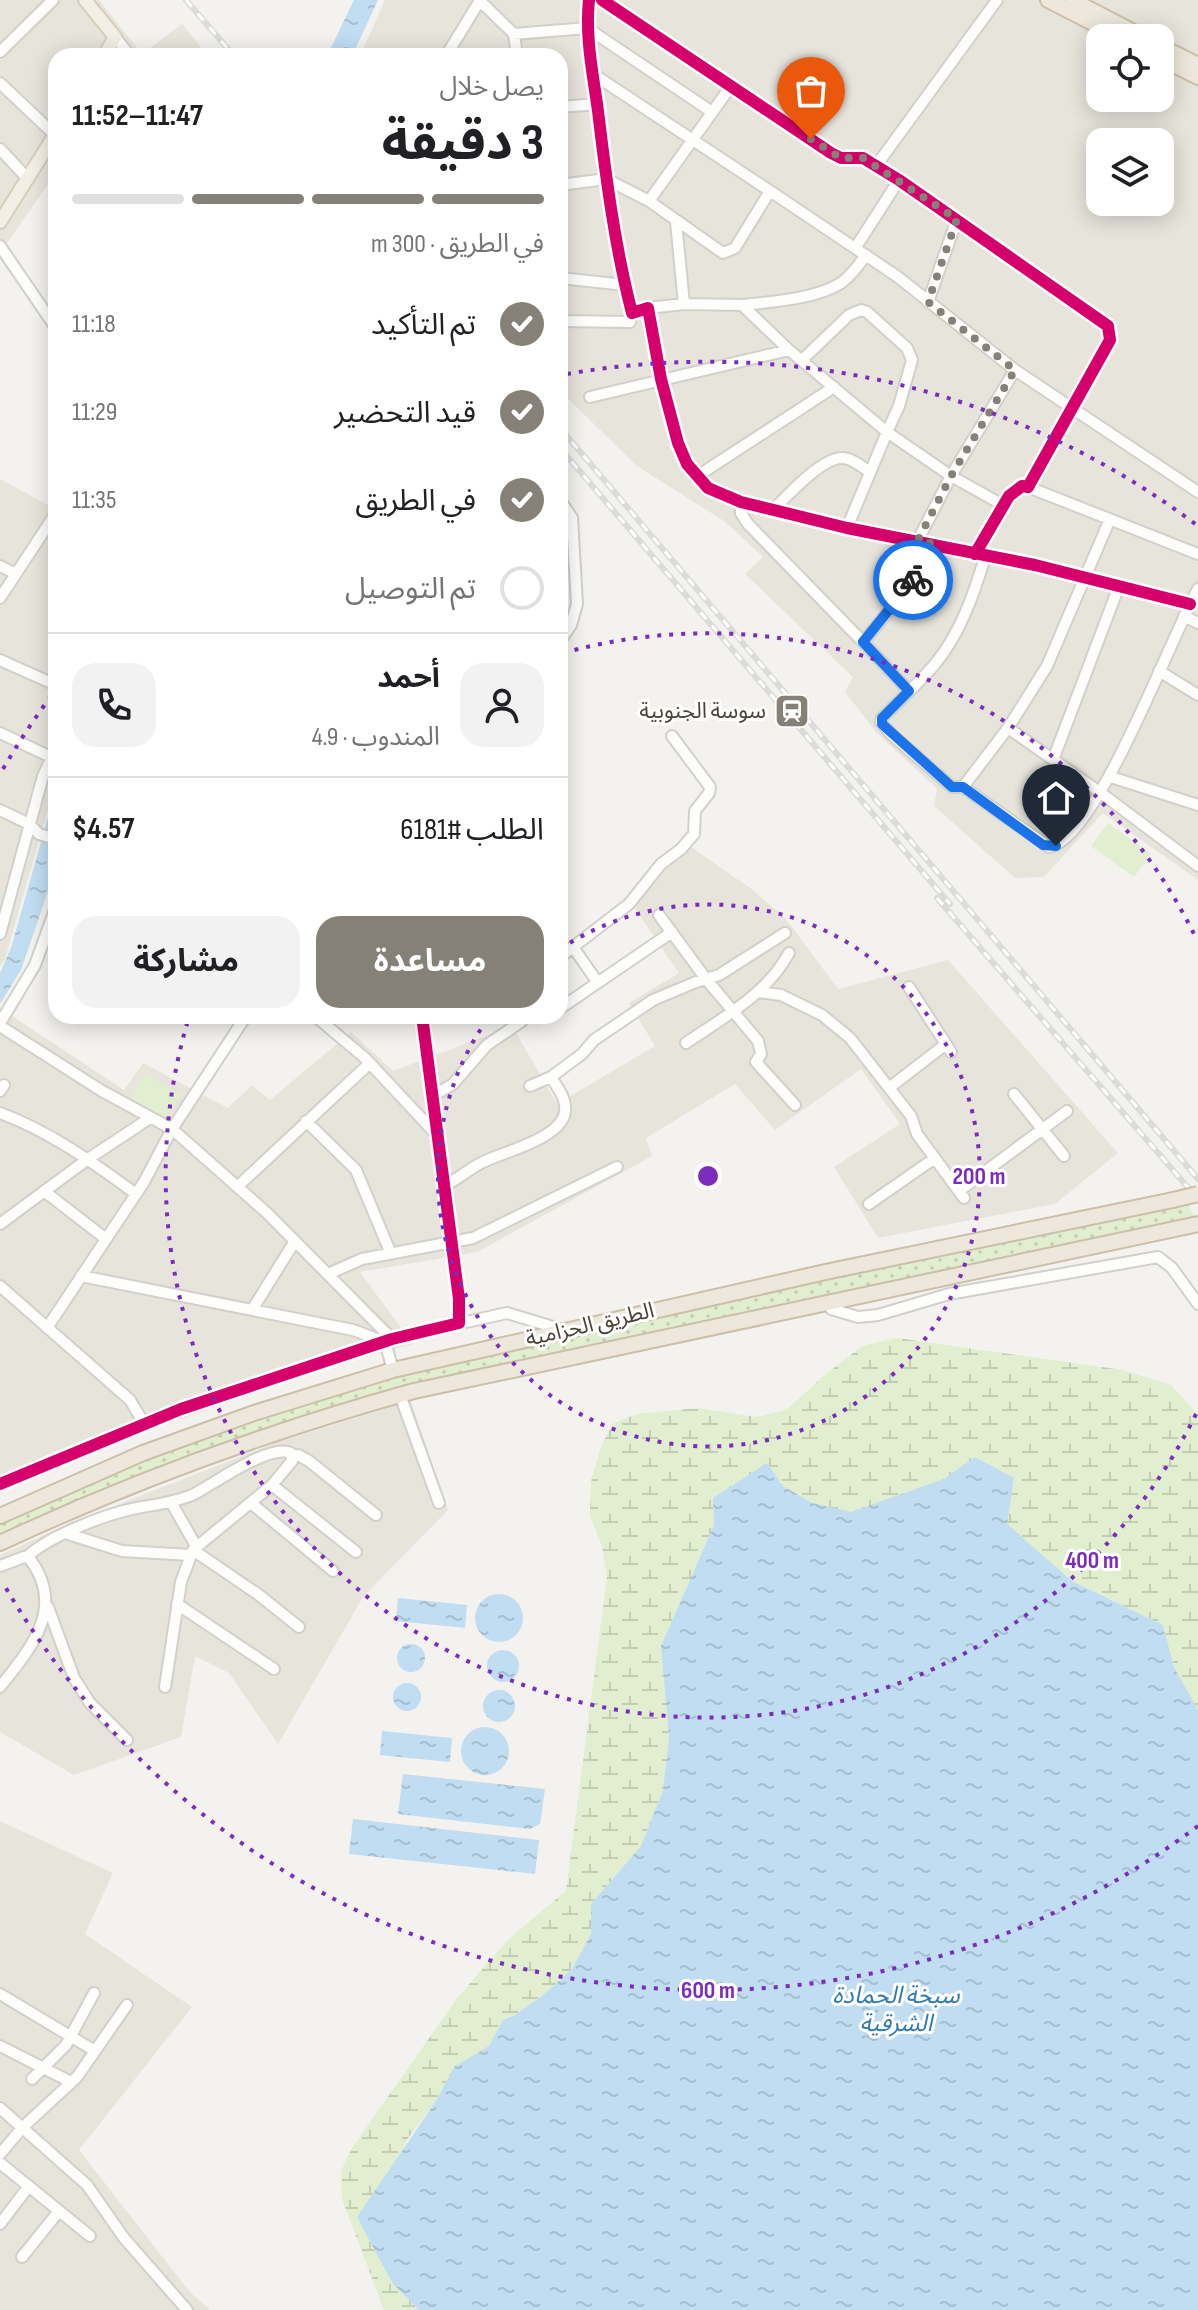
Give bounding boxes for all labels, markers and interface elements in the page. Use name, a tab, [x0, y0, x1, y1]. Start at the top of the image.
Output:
map controls	[1086, 24, 1174, 216]
button: locate	[1086, 24, 1174, 112]
pin	[777, 57, 845, 139]
icon: bag	[789, 69, 833, 113]
text: يصل خلال	[439, 72, 544, 103]
text: 11:47–11:52	[72, 98, 203, 134]
text: 3 دقيقة	[382, 112, 544, 175]
button: layers	[1086, 128, 1174, 216]
text: في الطريق · 300 m	[371, 229, 544, 260]
icon: check	[500, 302, 544, 346]
text: تم التأكيد	[371, 307, 476, 343]
text: 11:18	[72, 309, 116, 340]
icon: check	[500, 390, 544, 434]
text: قيد التحضير	[334, 395, 476, 431]
text: 11:29	[72, 397, 117, 428]
icon: check	[500, 478, 544, 522]
text: في الطريق	[355, 483, 476, 519]
text: 11:35	[72, 485, 116, 516]
courier	[873, 540, 953, 620]
icon: bike	[891, 558, 935, 602]
text: تم التوصيل	[345, 571, 476, 607]
text: أحمد	[377, 660, 440, 696]
button: phone	[72, 663, 156, 747]
button: person	[460, 663, 544, 747]
station icon: سوسة الجنوبية	[773, 692, 811, 730]
place label: سوسة الجنوبية	[639, 698, 766, 725]
text: المندوب · 4.9	[312, 722, 440, 753]
pin	[1022, 764, 1090, 846]
icon: home	[1034, 776, 1078, 820]
text: $4.57	[72, 811, 134, 847]
text: الطلب #6181	[400, 812, 544, 848]
button: مشاركة	[72, 916, 300, 1008]
button: مساعدة	[316, 916, 544, 1008]
centre of rings	[694, 1162, 722, 1190]
text: 200 m	[952, 1162, 1006, 1191]
street label: الطريق الحزامية	[523, 1297, 657, 1353]
text: 400 m	[1065, 1546, 1119, 1575]
text: 600 m	[681, 1976, 735, 2005]
water label: سبخة الحمادة الشرقية	[832, 1981, 960, 2038]

